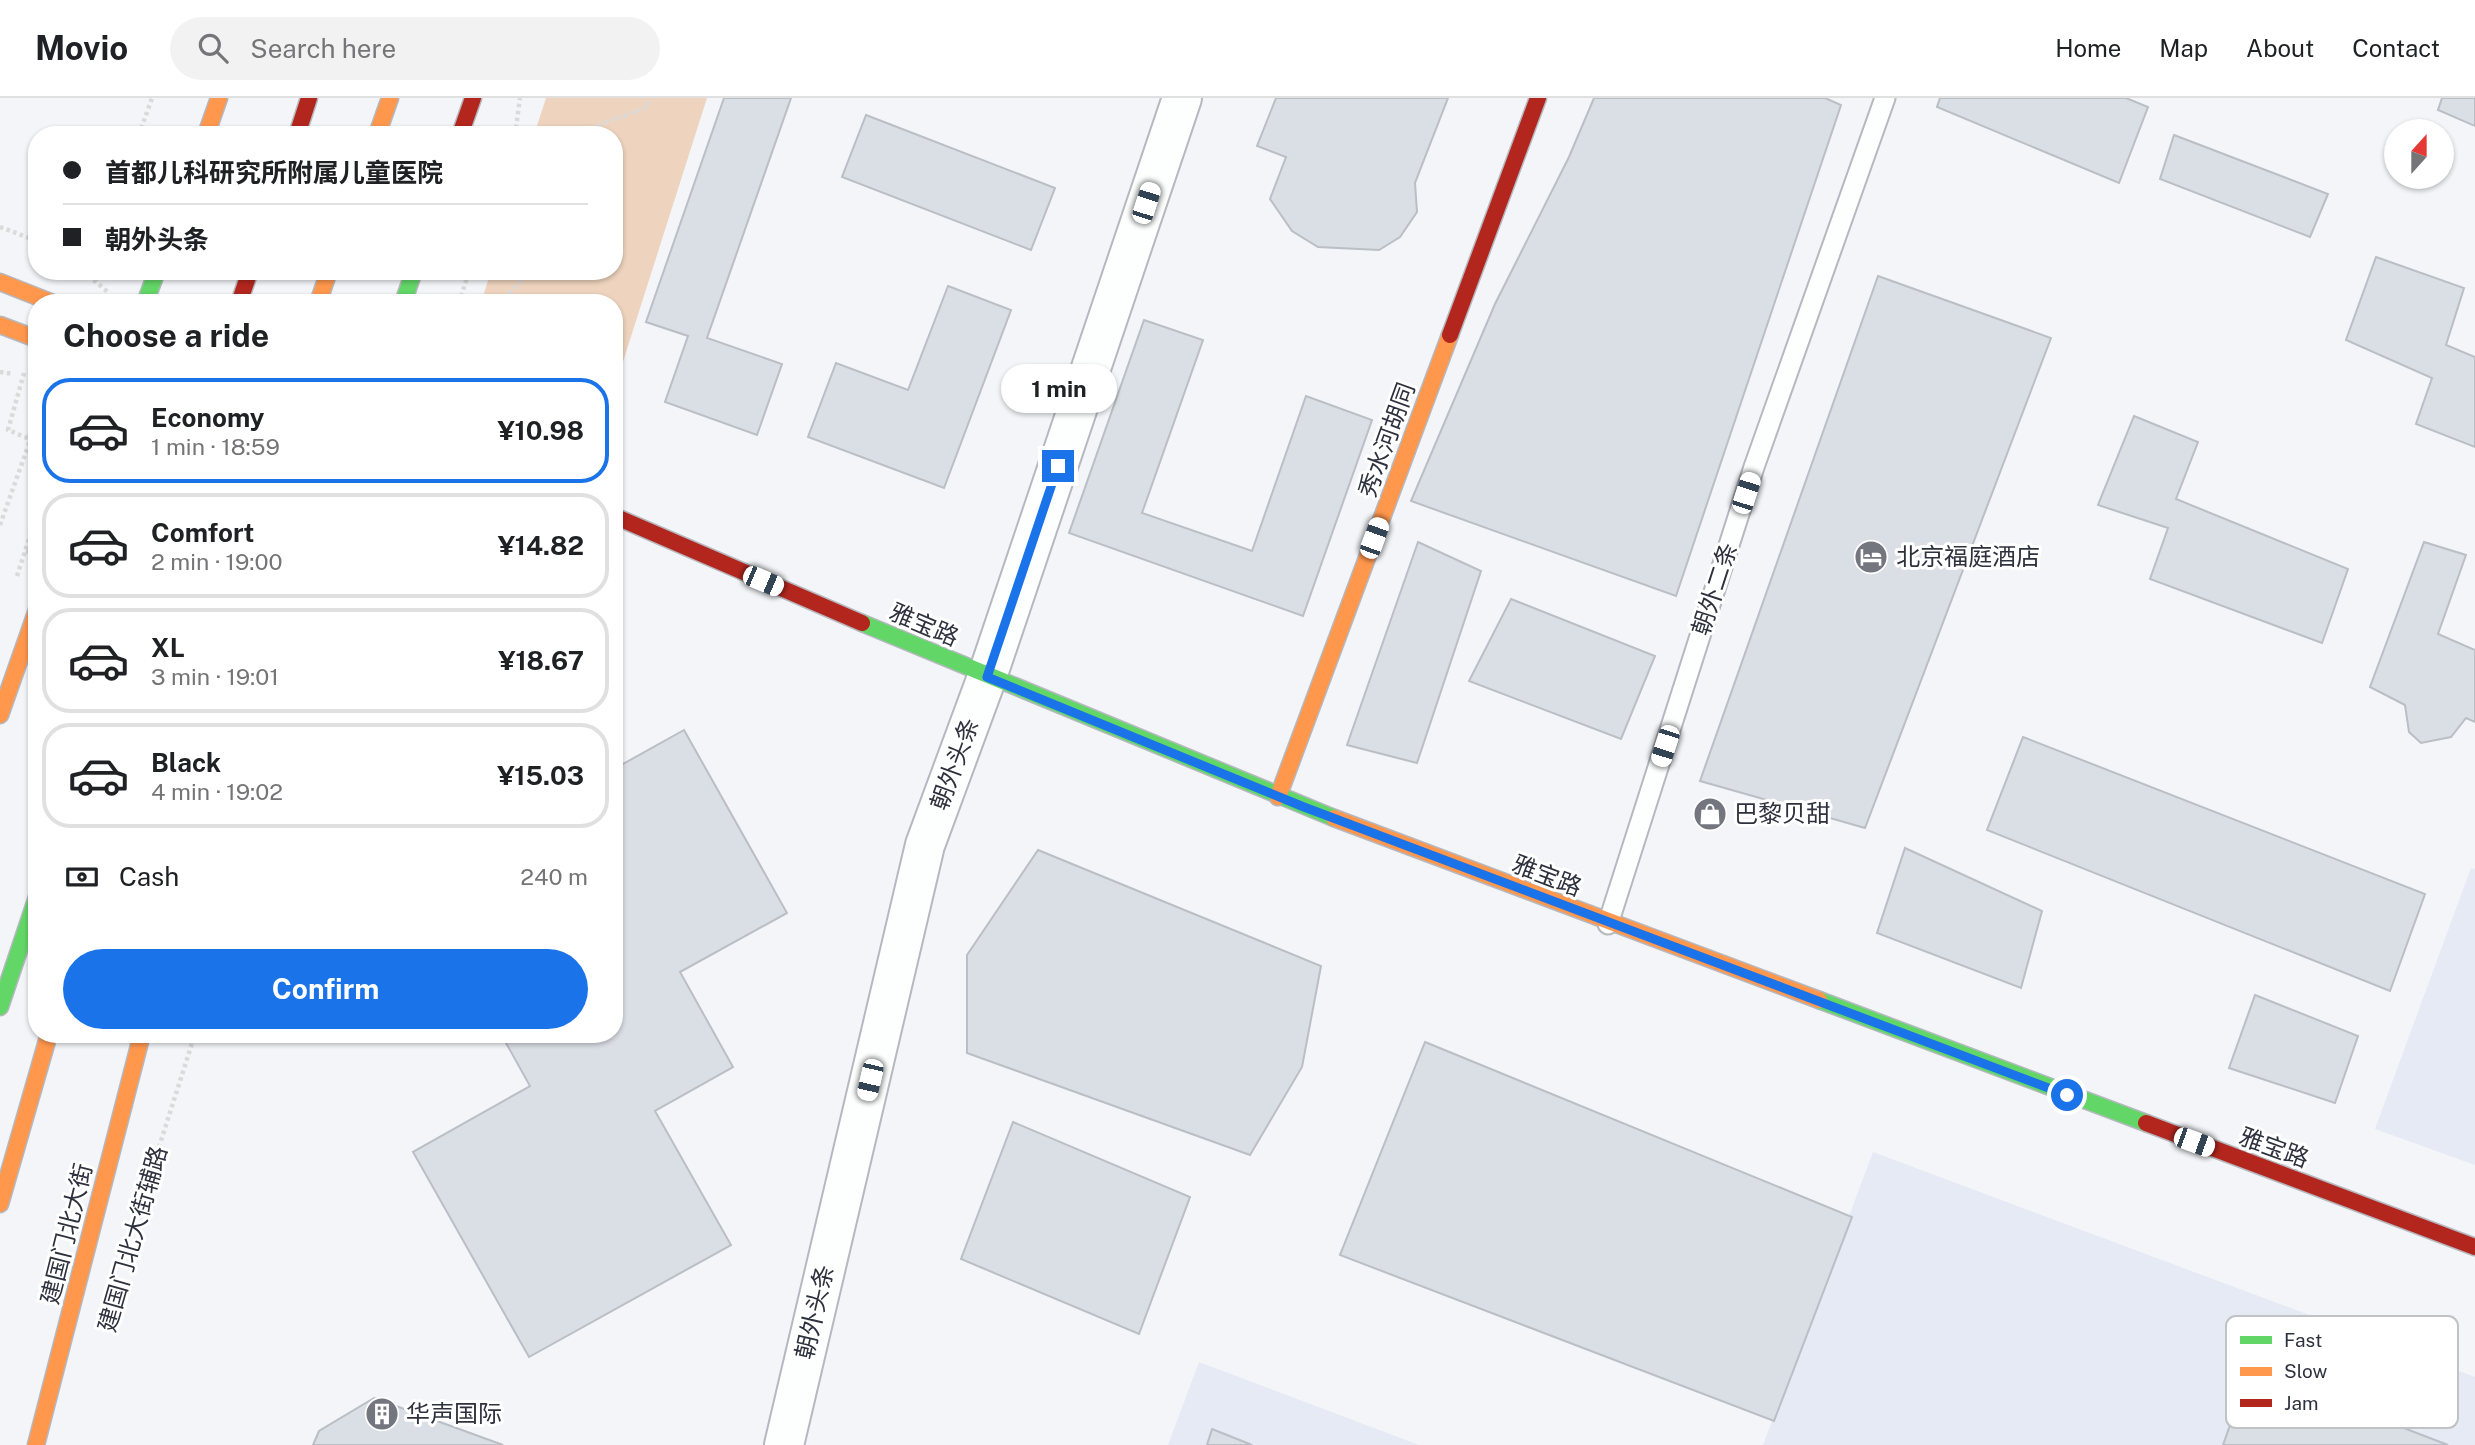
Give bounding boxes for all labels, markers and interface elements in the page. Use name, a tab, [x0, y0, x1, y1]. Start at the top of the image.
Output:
search box	[170, 17, 660, 80]
text: Movio	[35, 29, 128, 67]
icon: search	[194, 29, 232, 67]
text: Search here	[250, 33, 396, 64]
text: Home	[2055, 34, 2121, 62]
text: Map	[2159, 34, 2208, 62]
text: About	[2246, 34, 2314, 62]
text: Contact	[2352, 34, 2440, 62]
north arrow	[2384, 119, 2454, 189]
map controls	[2384, 119, 2454, 189]
text: 首都儿科研究所附属儿童医院	[105, 157, 443, 188]
car	[1130, 180, 1163, 226]
text: 朝外头条	[105, 224, 209, 255]
text: Choose a ride	[63, 317, 269, 354]
callout: 1 min	[1000, 364, 1116, 414]
text: 1 min	[1031, 375, 1087, 402]
street label: 秀水河胡同	[1352, 378, 1420, 501]
icon: car	[67, 399, 130, 462]
text: Economy	[151, 402, 264, 433]
text: ¥10.98	[497, 415, 584, 446]
text: 1 min · 18:59	[151, 433, 280, 460]
route end	[1042, 450, 1074, 482]
car	[1730, 470, 1763, 516]
icon: car	[67, 514, 130, 577]
car	[1357, 515, 1392, 561]
text: Comfort	[151, 517, 254, 548]
text: ¥14.82	[498, 530, 584, 561]
hotel icon: 北京福庭酒店	[1852, 538, 1890, 576]
street label: 朝外二条	[1686, 539, 1742, 639]
place label: 北京福庭酒店	[1896, 542, 2040, 570]
text: 2 min · 19:00	[151, 548, 283, 575]
car	[740, 563, 787, 599]
street label: 雅宝路	[886, 597, 963, 651]
icon: car	[67, 629, 130, 692]
text: XL	[151, 632, 185, 663]
text: ¥18.67	[498, 645, 584, 676]
text: 3 min · 19:01	[151, 663, 279, 690]
street label: 朝外头条	[924, 714, 984, 814]
car	[1649, 723, 1682, 769]
icon: car	[67, 744, 130, 807]
text: Black	[151, 747, 221, 778]
text: ¥15.03	[497, 760, 584, 791]
text: 4 min · 19:02	[151, 778, 283, 805]
shop icon: 巴黎贝甜	[1691, 795, 1729, 833]
place label: 巴黎贝甜	[1734, 799, 1830, 827]
street label: 雅宝路	[1509, 849, 1586, 901]
icon: cash	[63, 858, 101, 896]
text: Cash	[119, 861, 179, 892]
text: 240 m	[520, 863, 588, 890]
button: Confirm	[63, 949, 588, 1029]
car	[856, 1057, 885, 1103]
route start	[2051, 1079, 2083, 1111]
street label: 雅宝路	[2236, 1122, 2313, 1173]
car	[2171, 1125, 2218, 1159]
street label: 建国门北大街辅路	[92, 1143, 172, 1335]
street label: 建国门北大街	[35, 1161, 97, 1307]
street label: 朝外头条	[790, 1262, 838, 1362]
legend	[2226, 1316, 2458, 1428]
text: Fast	[2284, 1329, 2322, 1351]
text: Slow	[2284, 1360, 2328, 1382]
text: Jam	[2284, 1392, 2318, 1414]
building icon: 华声国际	[363, 1395, 401, 1433]
place label: 华声国际	[406, 1399, 502, 1427]

